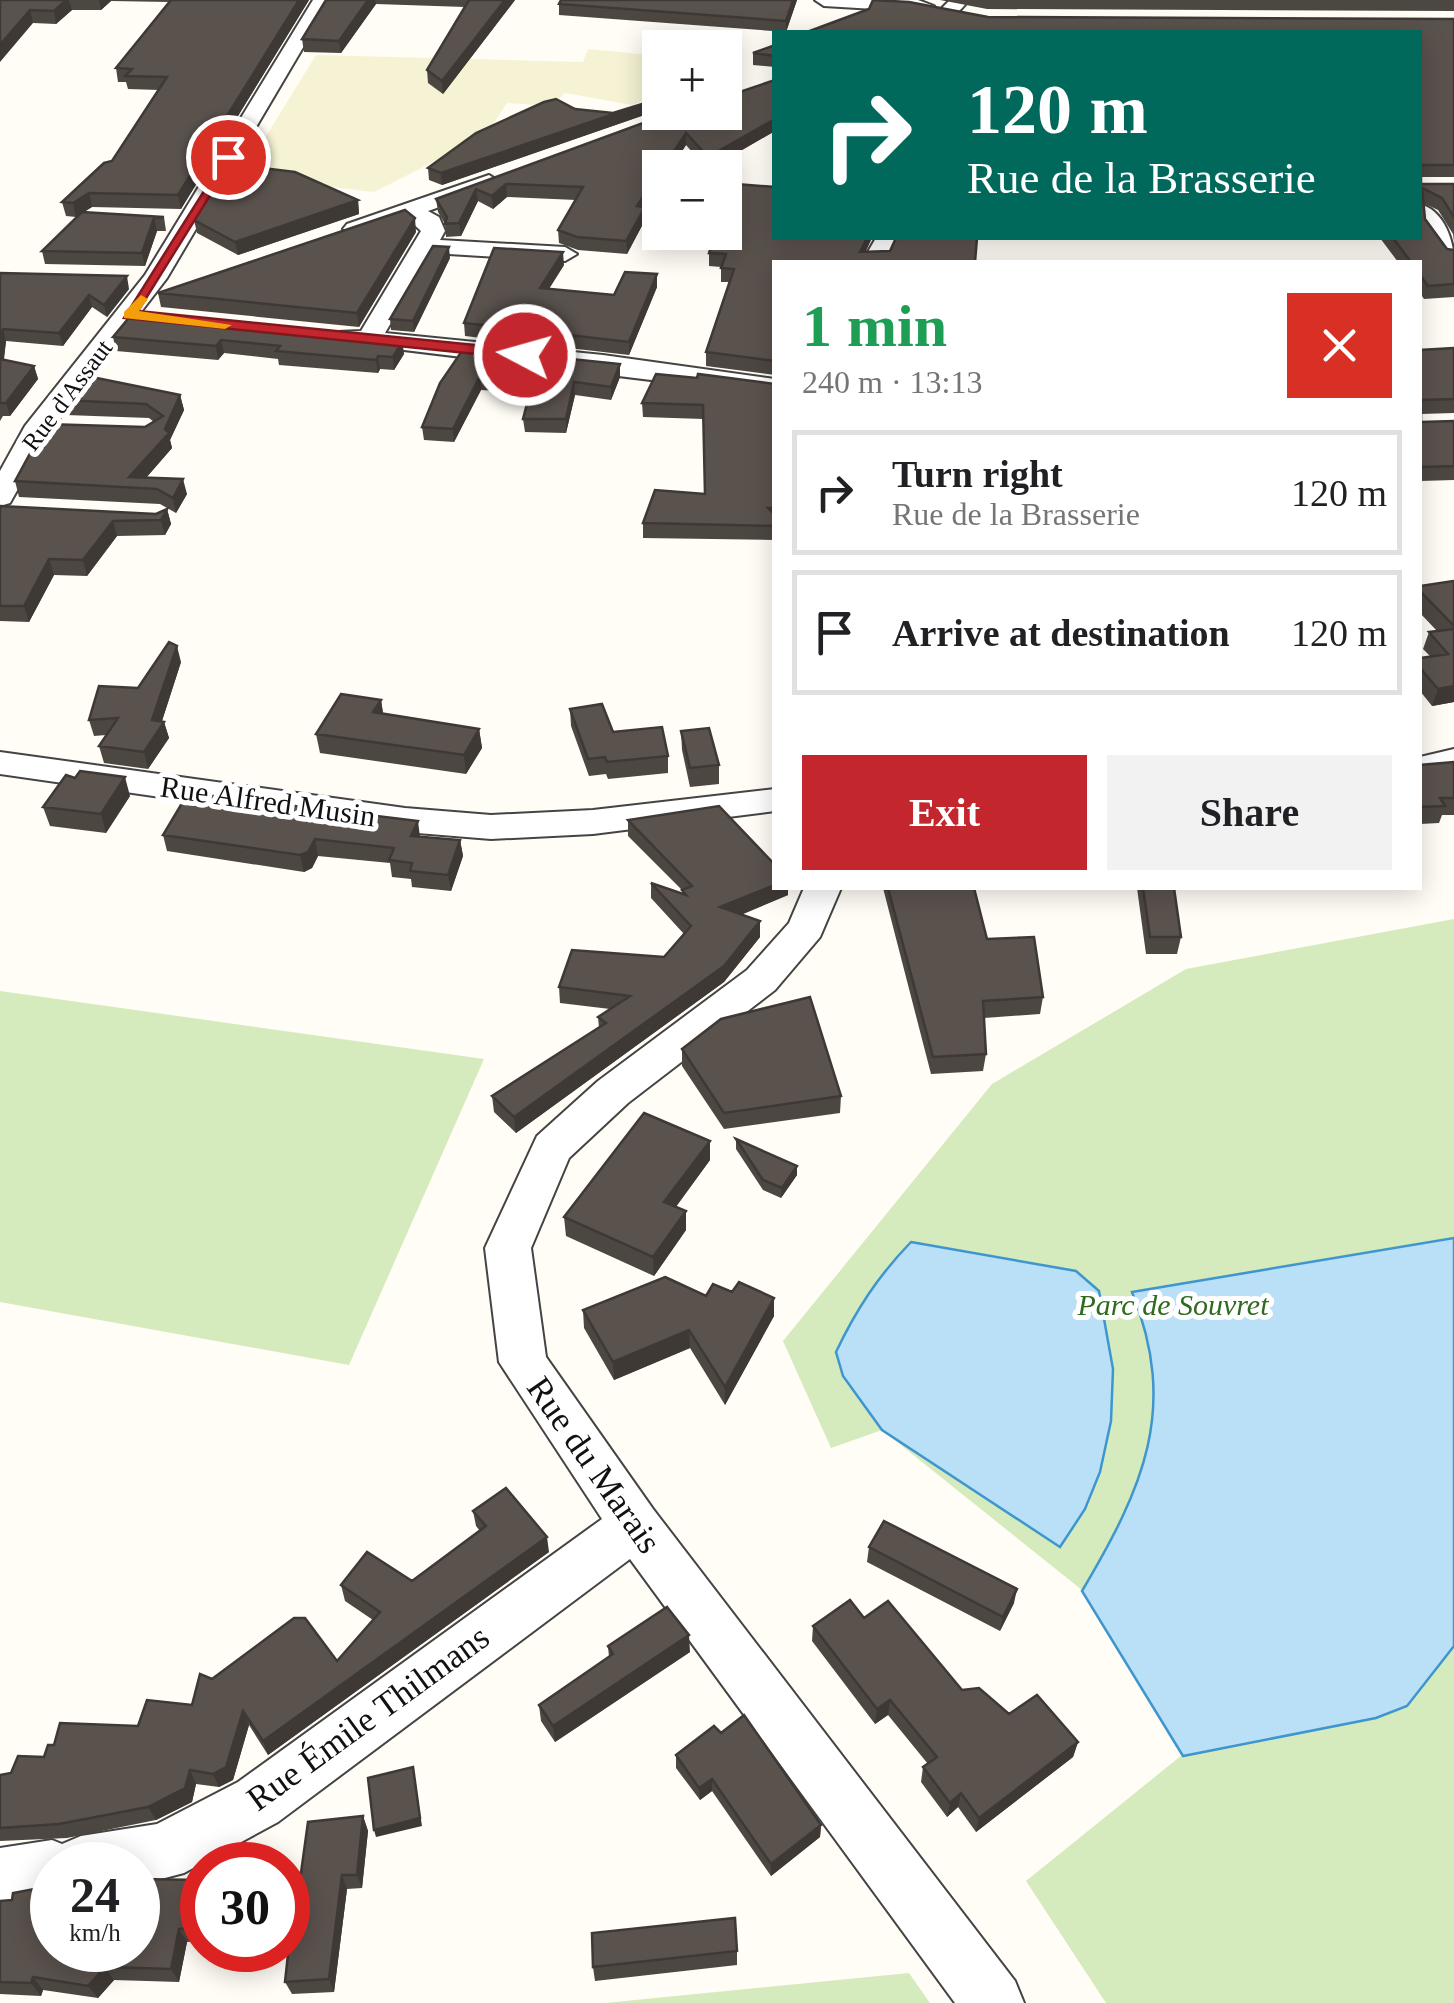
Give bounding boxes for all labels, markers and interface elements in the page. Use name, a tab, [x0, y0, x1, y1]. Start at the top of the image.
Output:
map controls	[642, 30, 742, 250]
button: +	[642, 30, 742, 130]
icon: right	[802, 70, 932, 200]
text: 120 m	[967, 71, 1148, 148]
pin	[186, 115, 271, 200]
icon: arrive	[201, 130, 256, 185]
button: −	[642, 150, 742, 250]
text: Rue de la Brasserie	[967, 153, 1316, 203]
text: 1 min	[802, 293, 947, 359]
button: close	[1287, 293, 1392, 398]
position arrow	[473, 303, 577, 407]
street label: Rue d'Assaut	[17, 334, 117, 456]
text: 240 m · 13:13	[802, 364, 982, 400]
text: Turn right	[892, 453, 1063, 495]
icon: right	[807, 465, 862, 520]
text: 120 m	[1291, 472, 1387, 514]
text: Rue de la Brasserie	[892, 496, 1140, 532]
icon: arrive	[807, 605, 862, 660]
text: Arrive at destination	[892, 612, 1230, 654]
text: 120 m	[1291, 612, 1387, 654]
button: Exit	[802, 755, 1087, 870]
button: Share	[1107, 755, 1392, 870]
street label: Rue Alfred Musin	[158, 770, 378, 832]
park label: Parc de Souvret	[1076, 1288, 1269, 1321]
street label: Rue du Marais	[519, 1369, 669, 1561]
street label: Rue Émile Thilmans	[240, 1617, 496, 1819]
speed limit sign: 30	[180, 1842, 310, 1972]
text: 24	[70, 1867, 120, 1923]
text: km/h	[69, 1919, 121, 1946]

